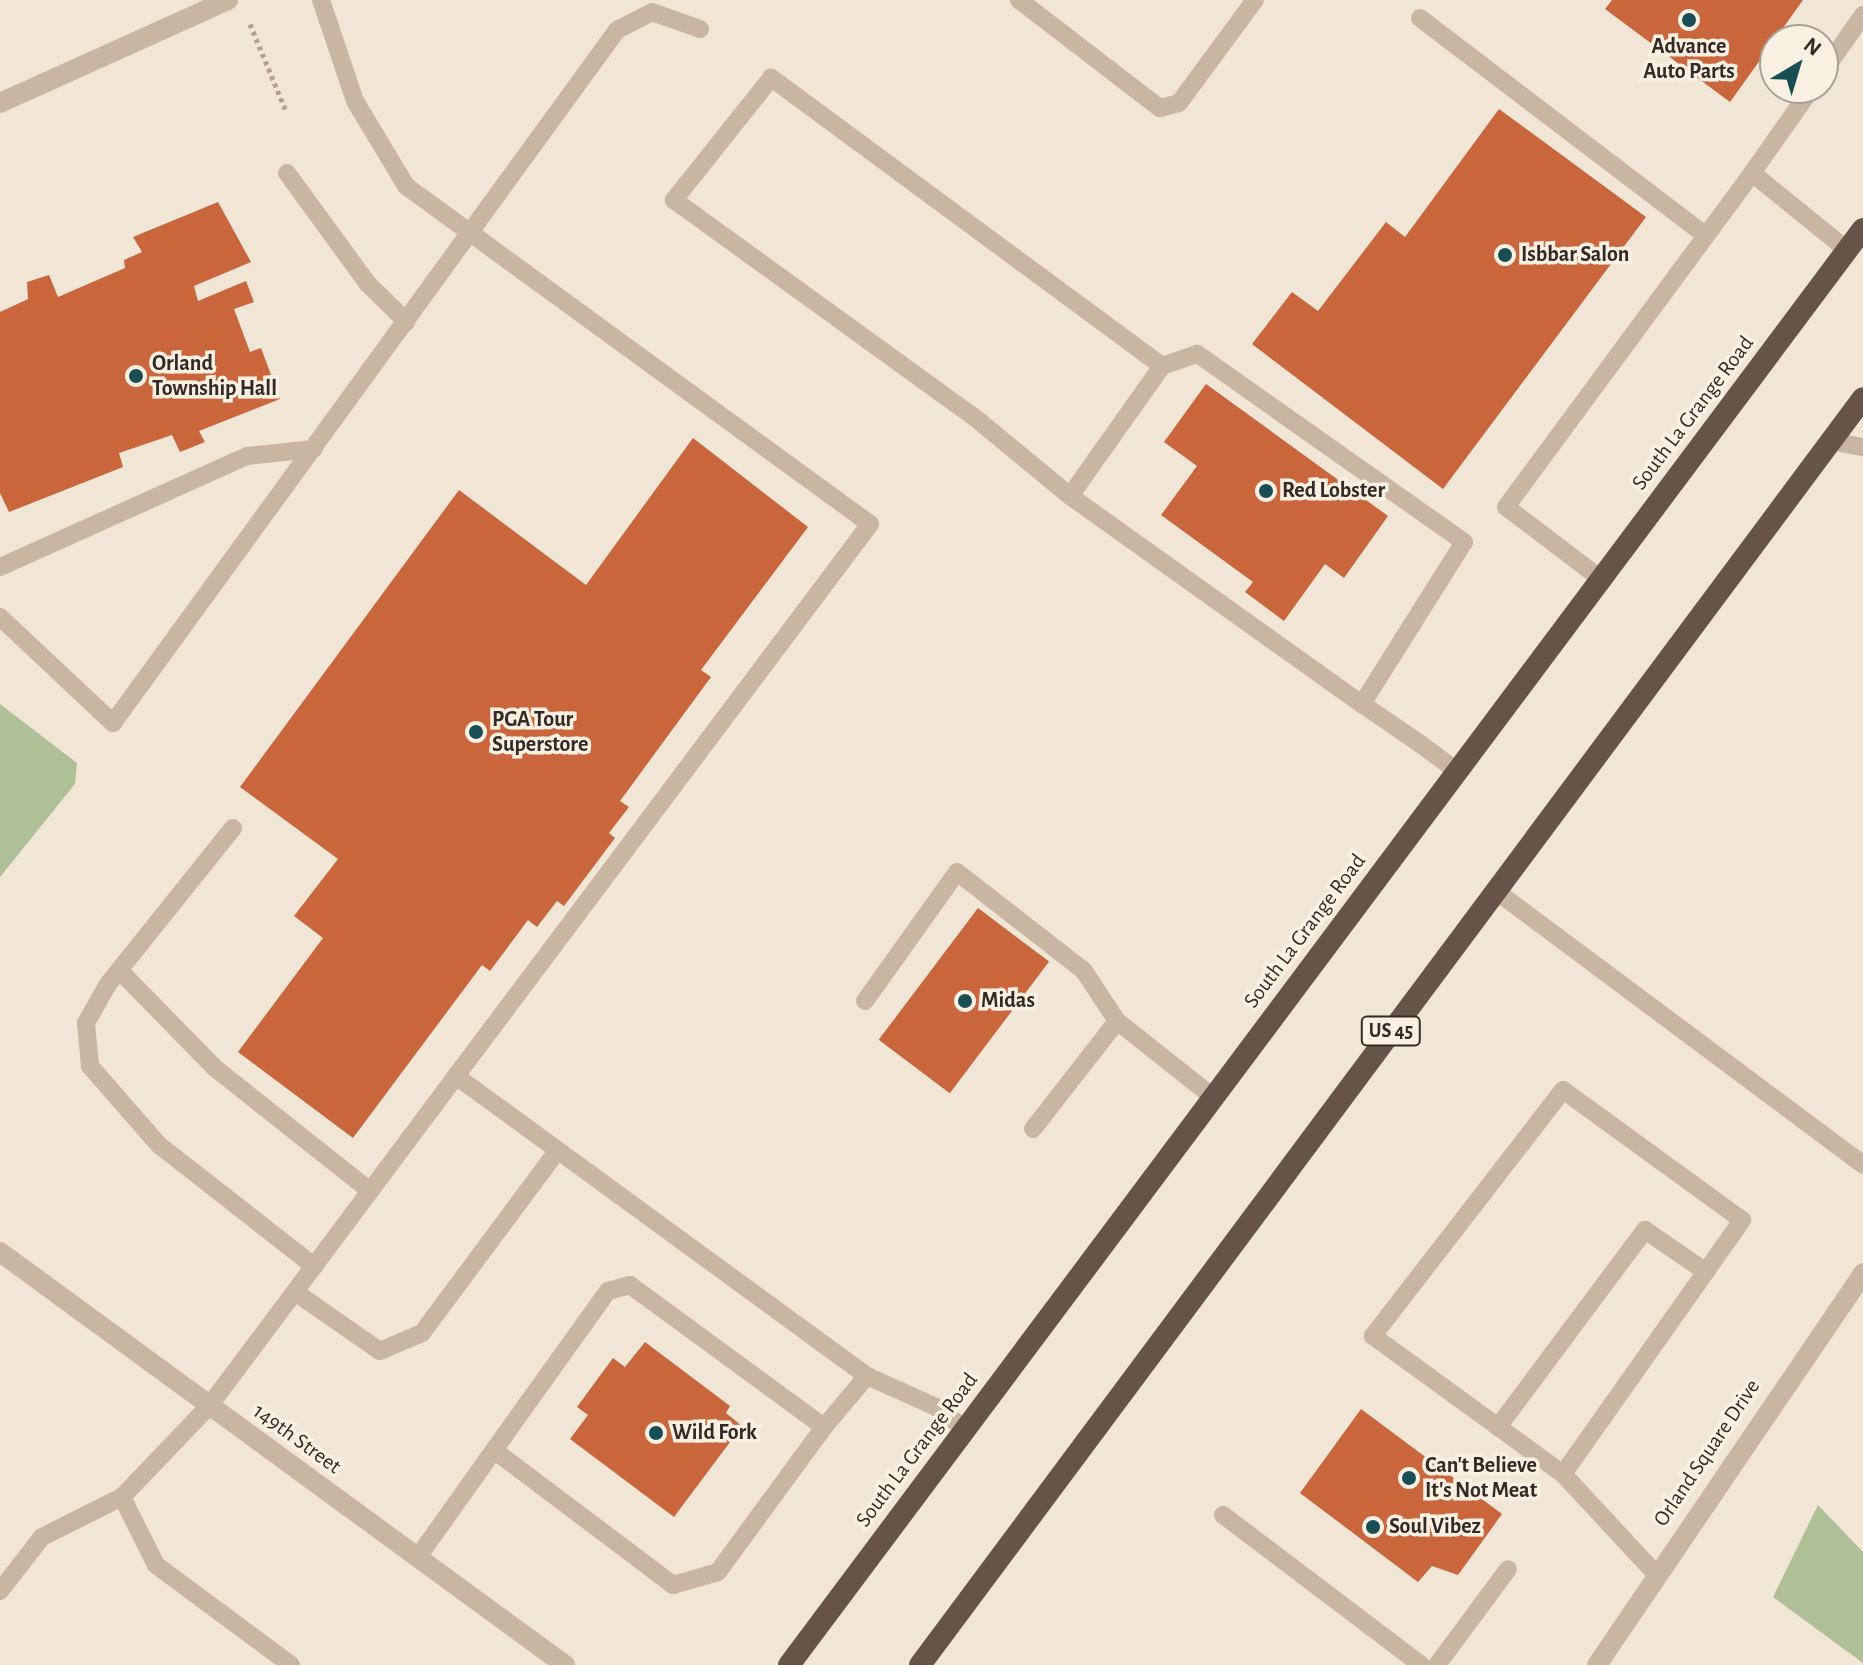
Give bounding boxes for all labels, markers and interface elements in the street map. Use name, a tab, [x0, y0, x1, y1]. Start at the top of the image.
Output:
marker: Advance Auto Parts	[1680, 11, 1698, 29]
north arrow	[1759, 24, 1839, 104]
place label: Advance Auto Parts	[1643, 33, 1735, 84]
text: N	[1800, 33, 1825, 60]
place label: Isbbar Salon	[1521, 242, 1629, 268]
marker: Isbbar Salon	[1496, 246, 1514, 264]
street label: South La Grange Road	[1626, 331, 1760, 495]
place label: Orland Township Hall	[152, 350, 277, 402]
marker: Orland Township Hall	[127, 367, 145, 385]
place label: Red Lobster	[1282, 478, 1385, 504]
marker: Red Lobster	[1257, 482, 1275, 500]
place label: PGA Tour Superstore	[492, 706, 588, 758]
marker: PGA Tour Superstore	[467, 723, 485, 741]
street label: South La Grange Road	[1238, 849, 1372, 1013]
place label: Midas	[981, 988, 1035, 1014]
marker: Midas	[956, 992, 974, 1010]
road number: US 45	[1359, 1015, 1423, 1047]
street label: South La Grange Road	[850, 1368, 984, 1532]
street label: Orland Square Drive	[1648, 1374, 1766, 1532]
street label: 149th Street	[248, 1398, 346, 1480]
place label: Wild Fork	[672, 1420, 757, 1446]
marker: Wild Fork	[647, 1424, 665, 1442]
place label: Can't Believe It's Not Meat	[1425, 1452, 1537, 1504]
marker: Can't Believe It's Not Meat	[1400, 1469, 1418, 1487]
place label: Soul Vibez	[1389, 1514, 1481, 1540]
marker: Soul Vibez	[1364, 1518, 1382, 1536]

